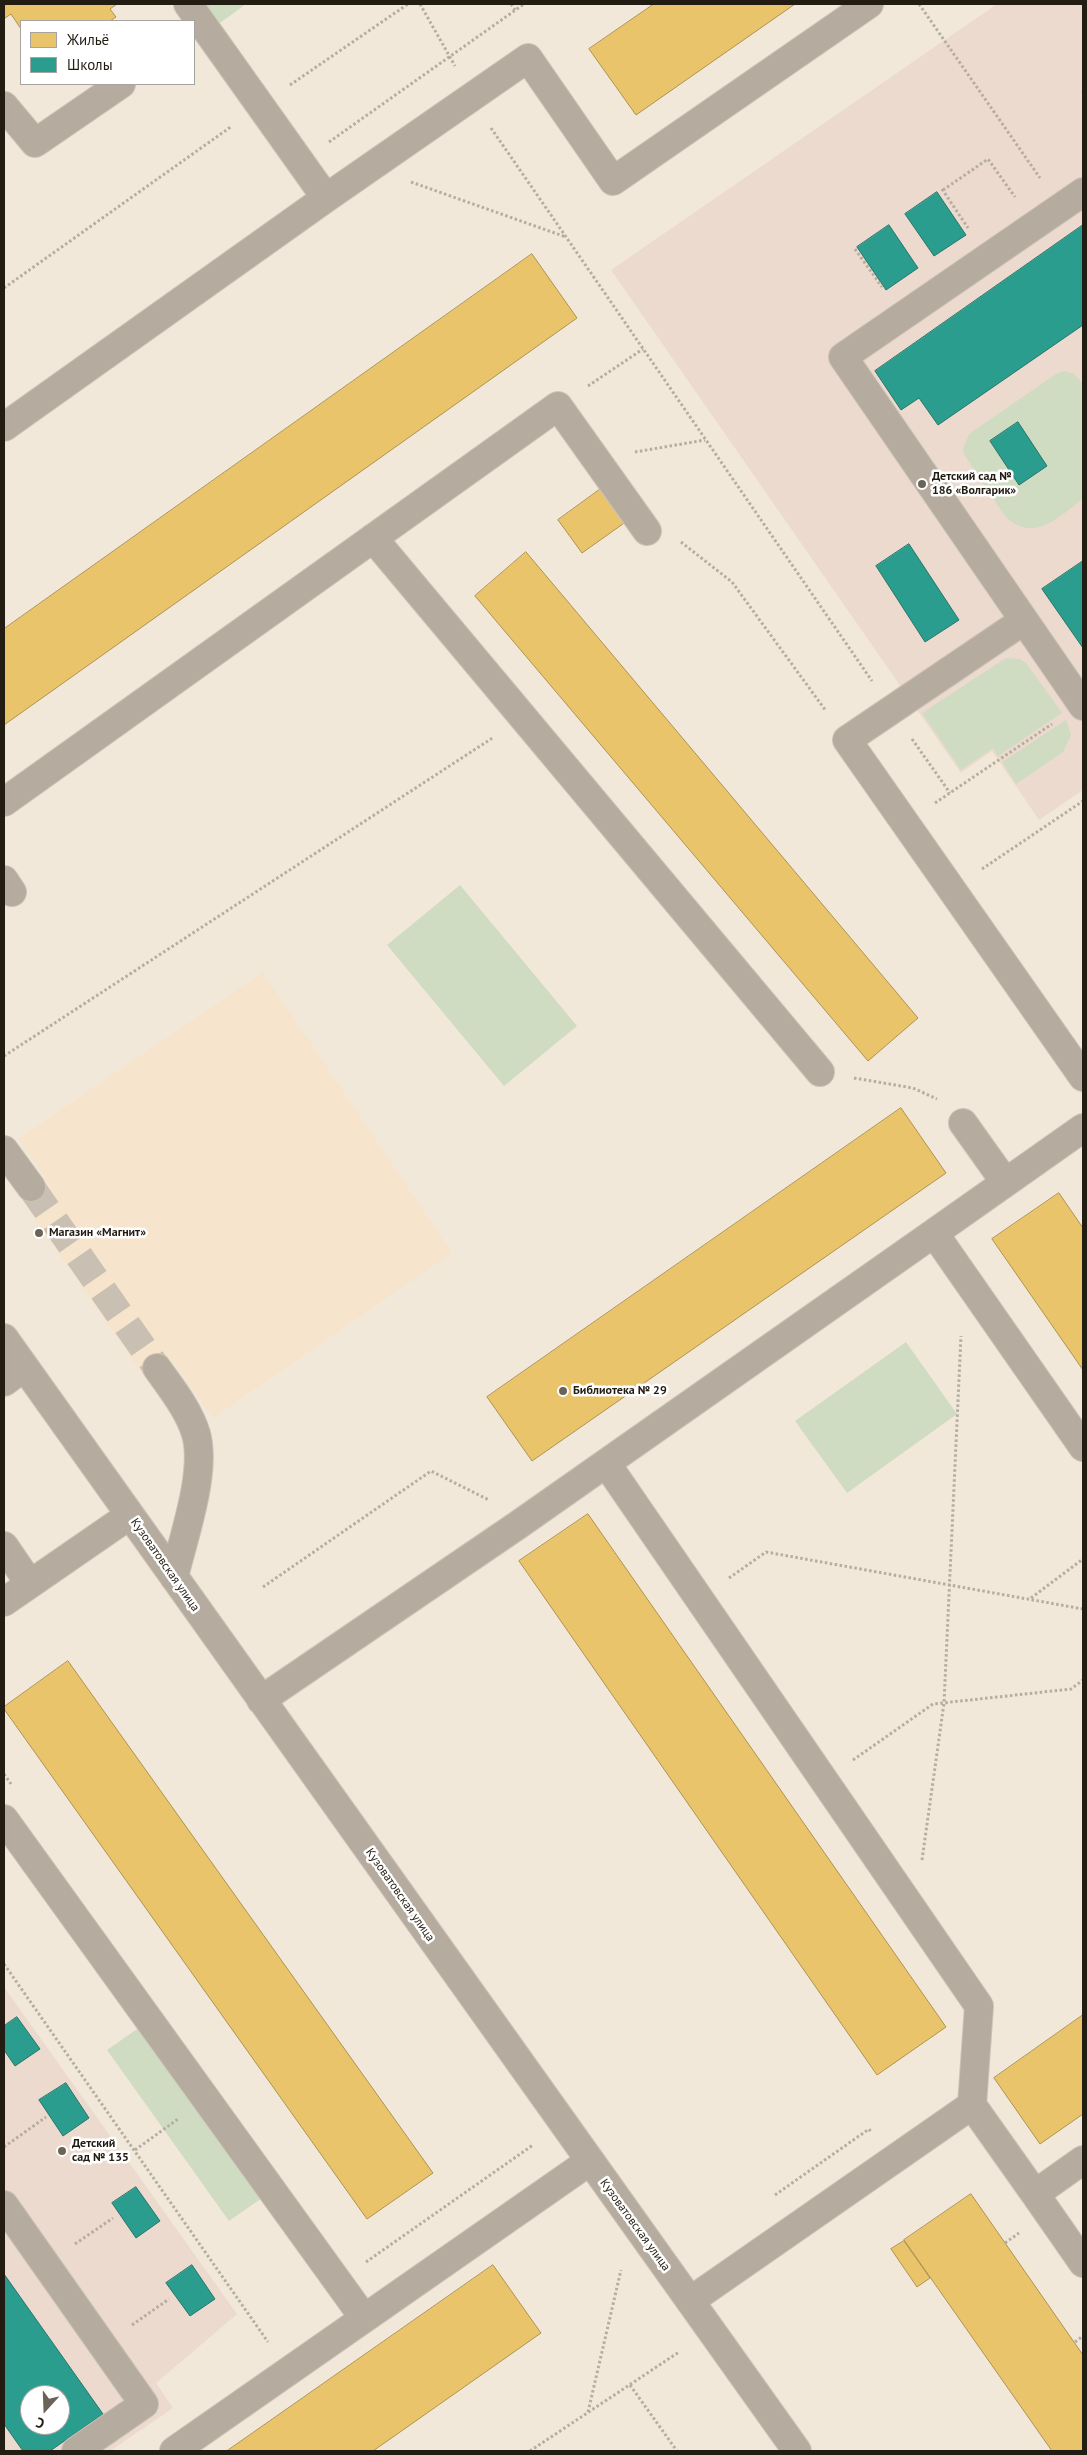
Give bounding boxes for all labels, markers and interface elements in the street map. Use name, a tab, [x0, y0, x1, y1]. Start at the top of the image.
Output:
legend	[20, 20, 195, 85]
text: Жильё	[67, 30, 109, 49]
text: Школы	[67, 55, 113, 74]
place label: Детский сад № 186 «Волгарик»	[932, 470, 1016, 498]
marker: Детский сад № 186 «Волгарик»	[916, 478, 928, 490]
place label: Магазин «Магнит»	[49, 1226, 146, 1240]
marker: Магазин «Магнит»	[33, 1227, 45, 1239]
place label: Библиотека № 29	[573, 1384, 667, 1398]
marker: Библиотека № 29	[557, 1385, 569, 1397]
street label: Кузоватовская улица	[128, 1516, 202, 1614]
street label: Кузоватовская улица	[363, 1846, 437, 1944]
place label: Детский сад № 135	[72, 2137, 129, 2165]
marker: Детский сад № 135	[56, 2145, 68, 2157]
street label: Кузоватовская улица	[597, 2176, 673, 2274]
north arrow	[20, 2385, 70, 2435]
text: С	[33, 2413, 47, 2433]

